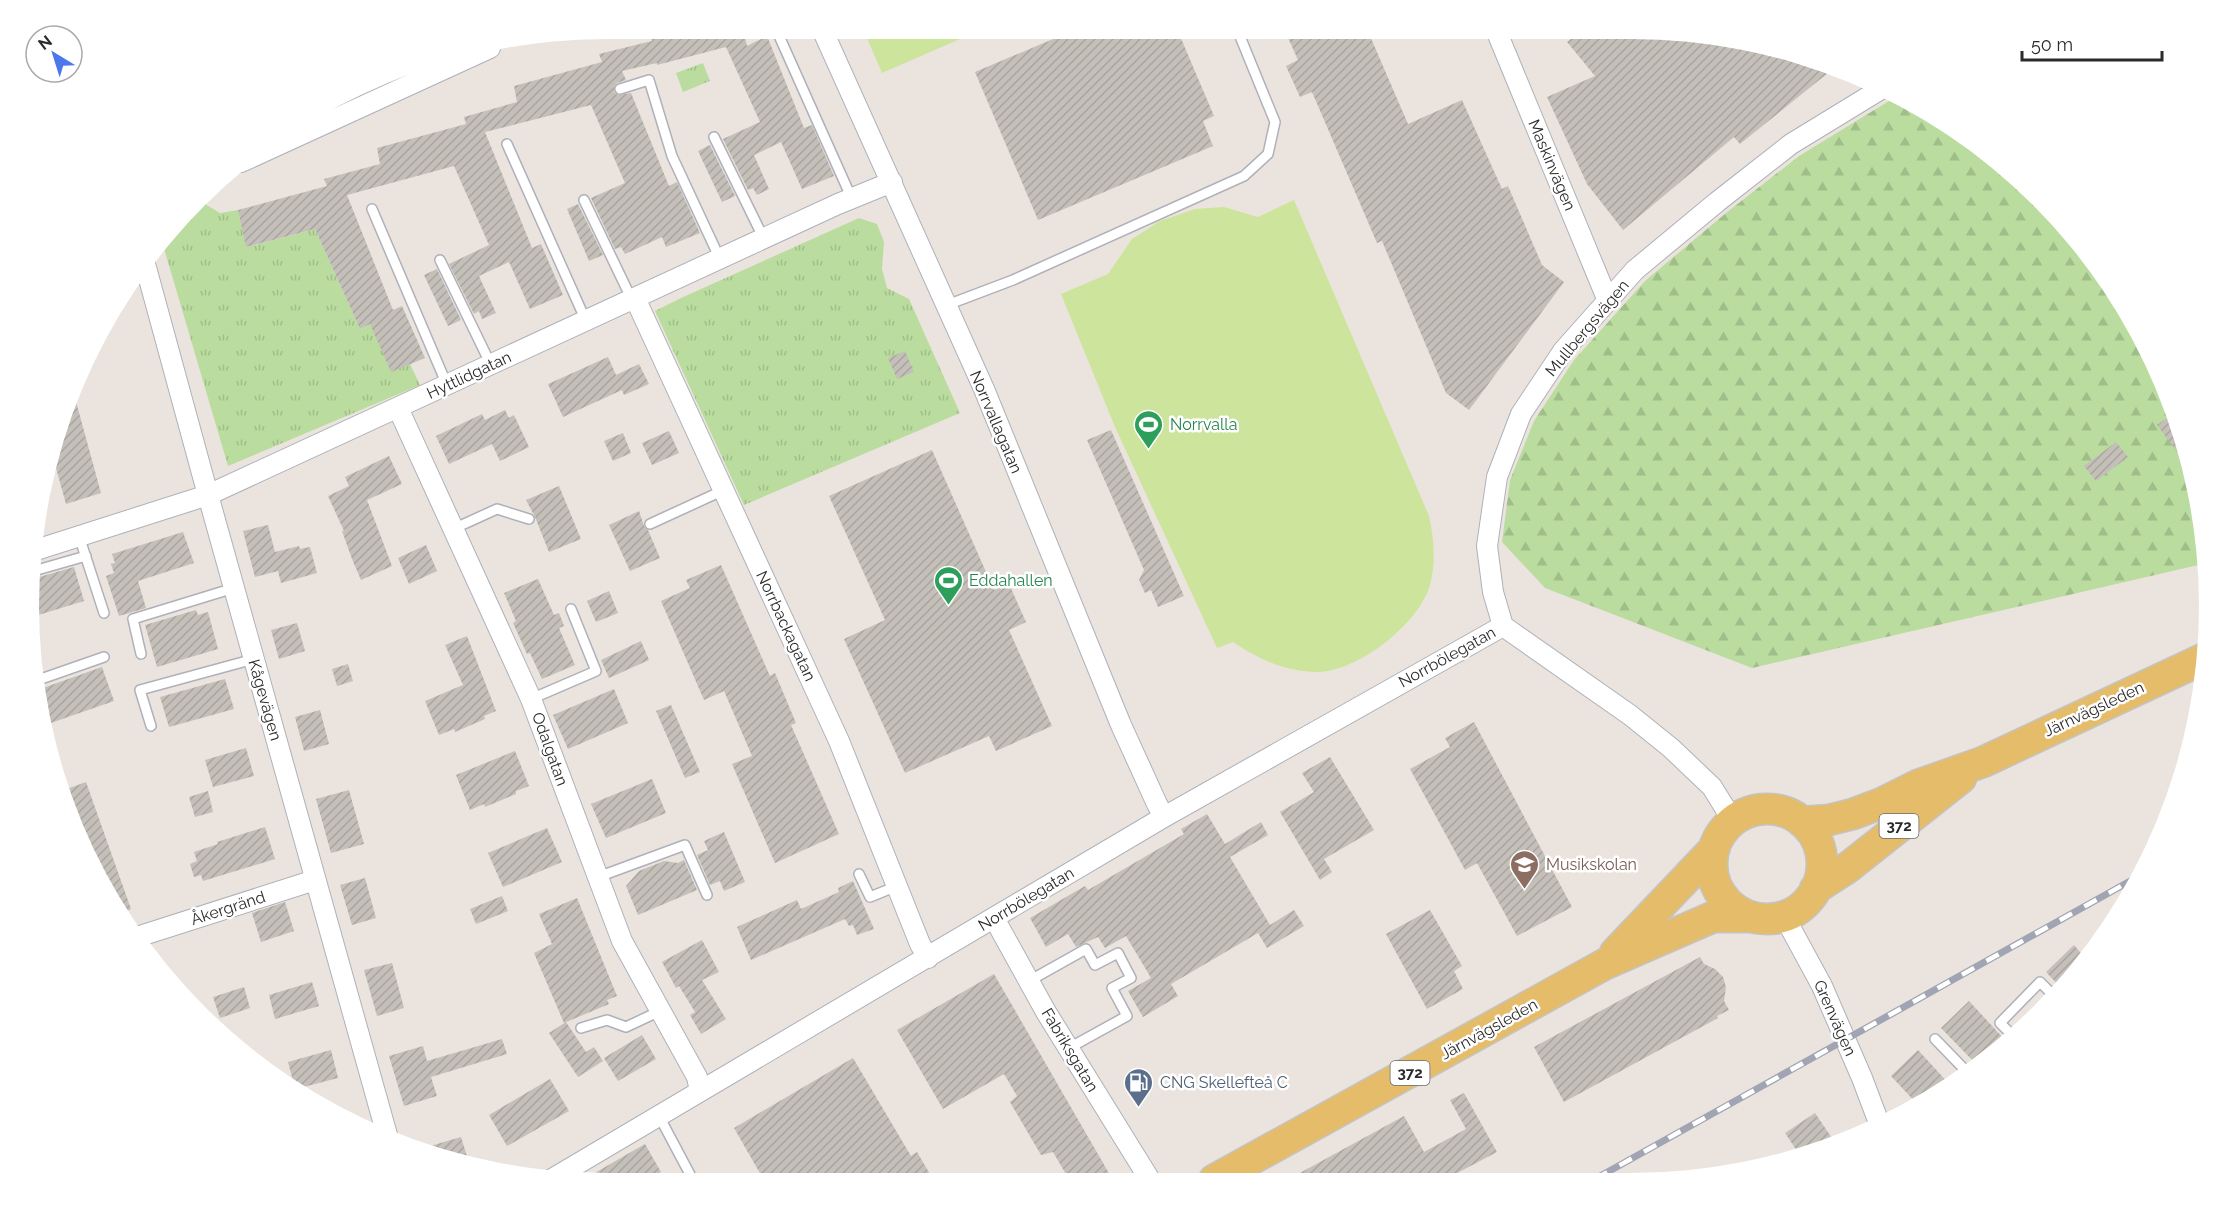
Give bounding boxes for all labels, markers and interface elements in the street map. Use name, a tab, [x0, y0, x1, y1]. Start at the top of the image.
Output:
north arrow	[24, 24, 84, 84]
scale bar	[2022, 24, 2162, 62]
text: N	[34, 31, 56, 54]
text: 50 m	[2031, 34, 2073, 55]
street label: Maskinvägen	[1524, 117, 1580, 213]
street label: Mullbergsvägen	[1541, 276, 1633, 380]
street label: Hyttlidgatan	[424, 347, 514, 403]
street label: Norrvallagatan	[966, 368, 1026, 476]
sports icon: Norrvalla	[1133, 408, 1165, 450]
place label: Norrvalla	[1170, 415, 1237, 434]
sports icon: Eddahallen	[932, 564, 964, 606]
street label: Norrbackagatan	[752, 568, 820, 684]
place label: Eddahallen	[969, 571, 1053, 590]
street label: Norrbölegatan	[1395, 622, 1499, 692]
street label: Kågevägen	[244, 657, 286, 743]
street label: Järnvägsleden	[2041, 678, 2147, 740]
street label: Odalgatan	[528, 710, 572, 788]
road number: 372	[1880, 814, 1918, 838]
school or university icon: Musikskolan	[1509, 848, 1541, 890]
place label: Musikskolan	[1546, 855, 1637, 874]
street label: Norrbölegatan	[975, 863, 1077, 935]
street label: Åkergränd	[188, 886, 268, 929]
street label: Grenvägen	[1810, 977, 1860, 1059]
street label: Järnvägsleden	[1437, 994, 1541, 1064]
street label: Fabriksgatan	[1038, 1005, 1102, 1095]
road number: 372	[1390, 1061, 1430, 1085]
fuel station icon: CNG Skellefteå C	[1123, 1066, 1155, 1108]
place label: CNG Skellefteå C	[1160, 1073, 1288, 1092]

